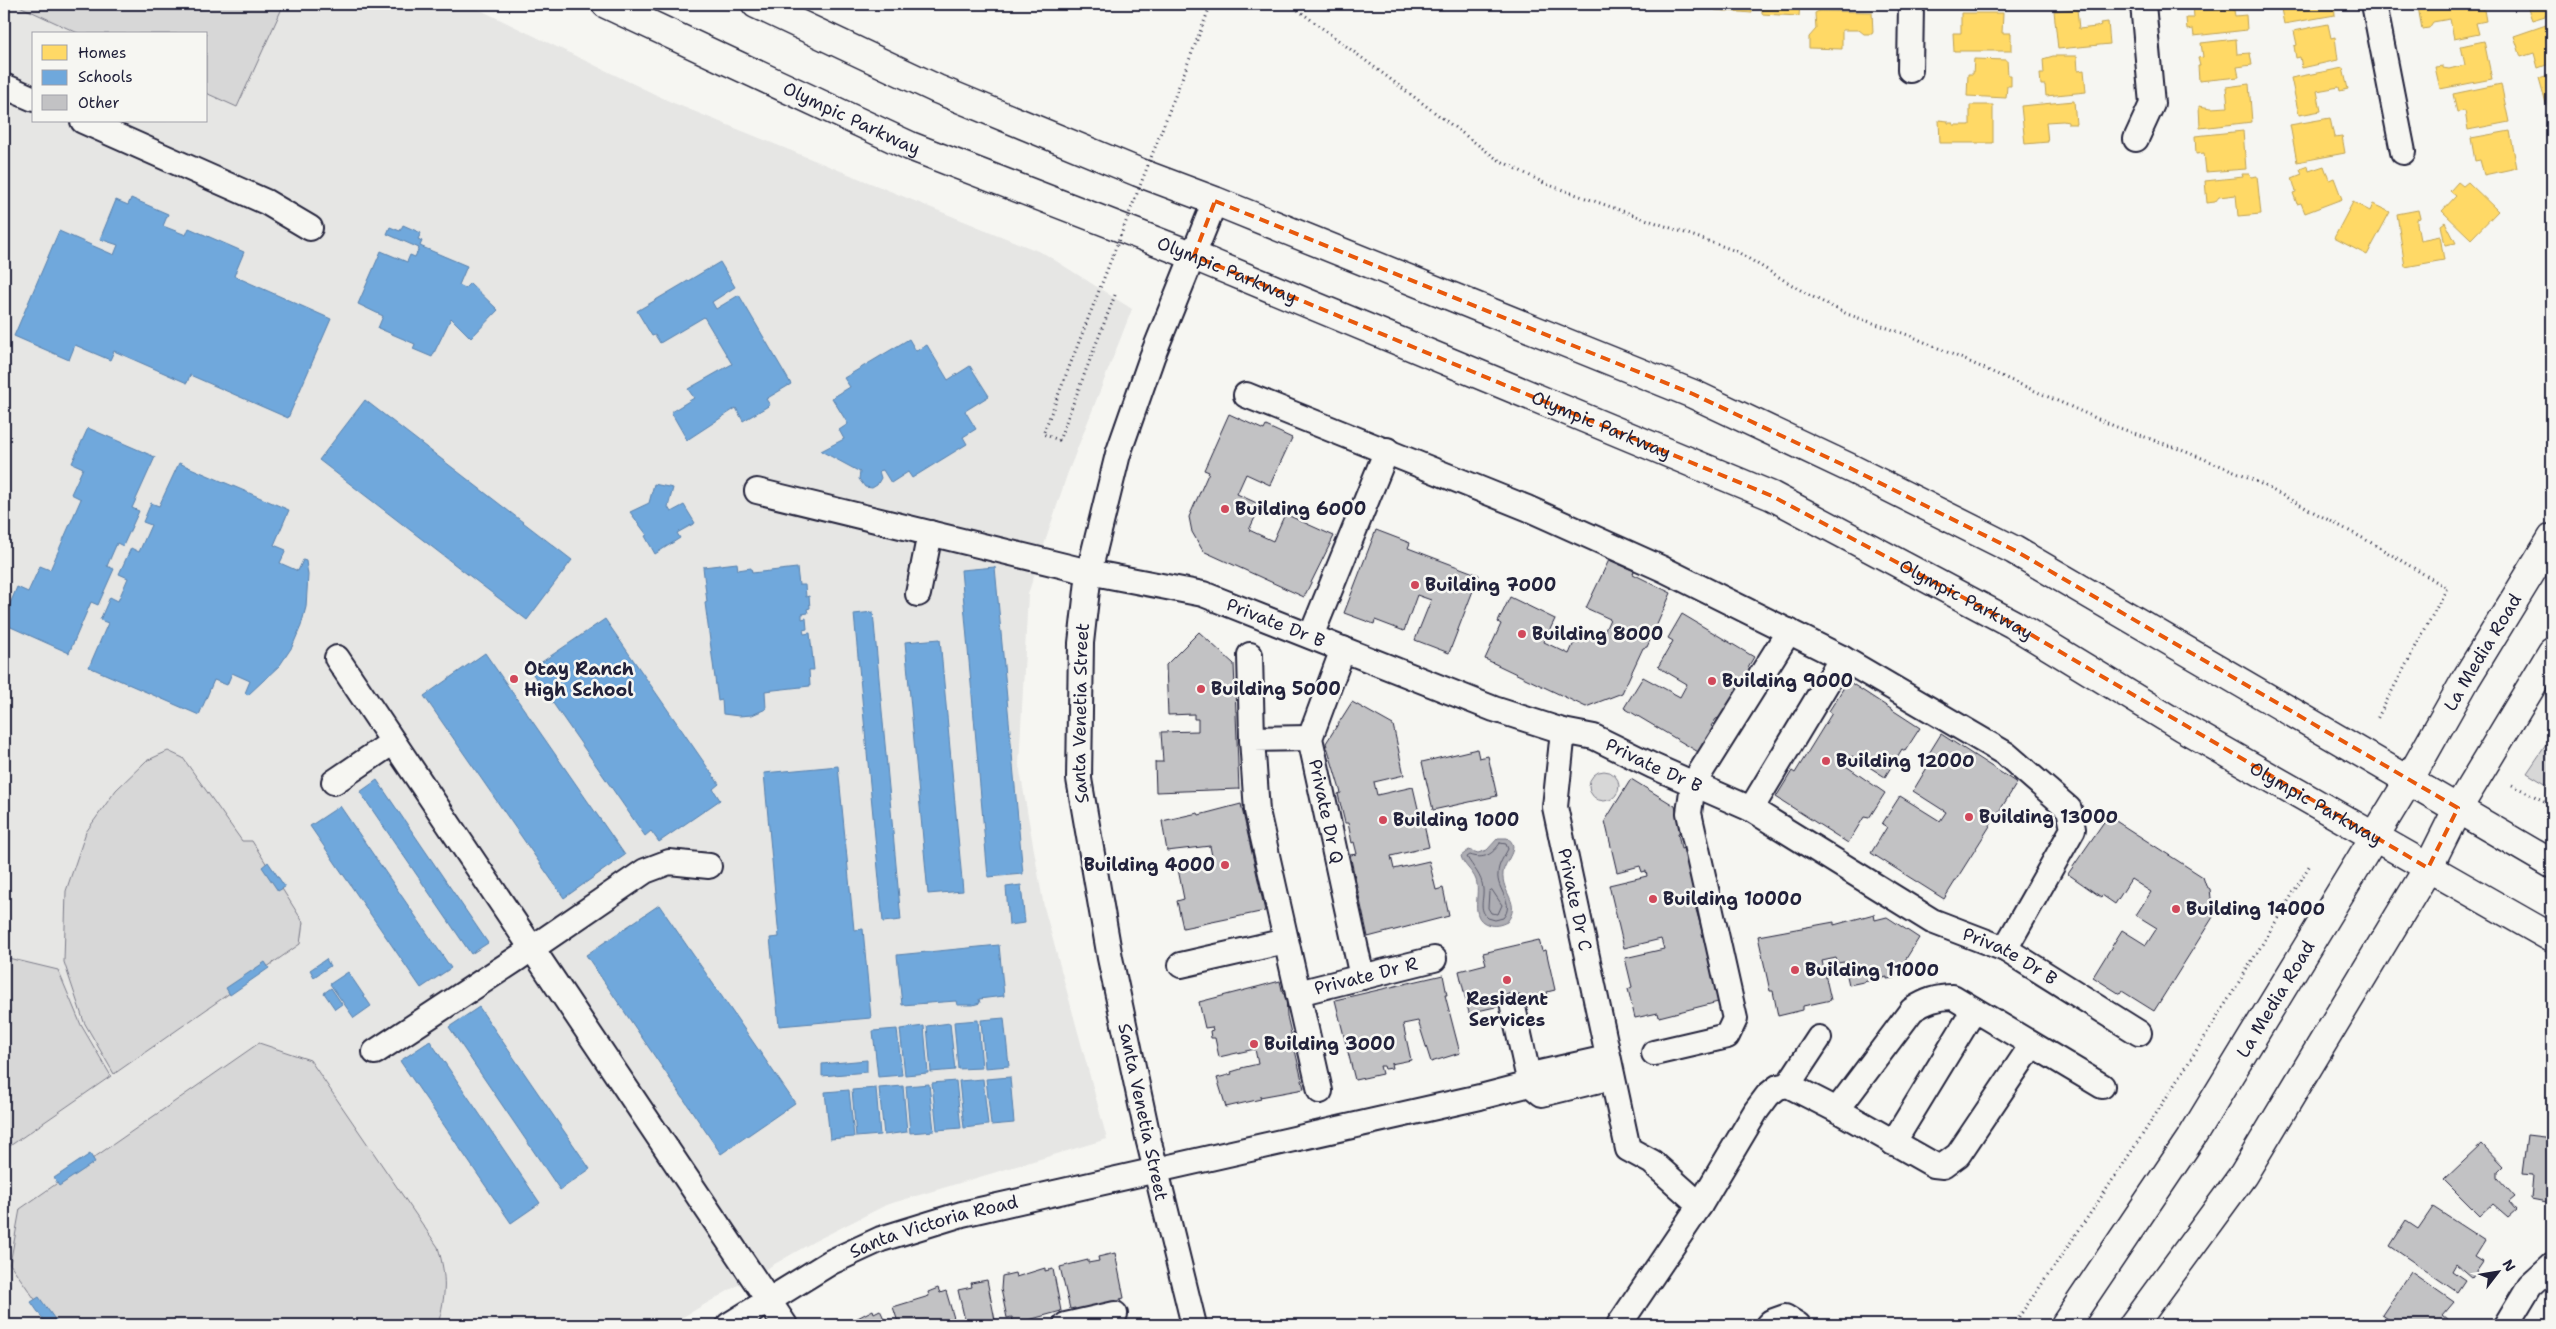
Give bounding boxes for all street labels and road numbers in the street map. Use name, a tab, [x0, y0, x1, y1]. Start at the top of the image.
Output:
street label: Olympic Parkway	[779, 76, 924, 161]
street label: Olympic Parkway	[1154, 231, 1301, 309]
street label: Olympic Parkway	[1528, 385, 1675, 465]
street label: Olympic Parkway	[1895, 554, 2038, 646]
street label: La Media Road	[2438, 589, 2527, 715]
street label: Private Dr B	[1223, 592, 1328, 653]
street label: Santa Venetia Street	[1067, 621, 1095, 805]
street label: Private Dr B	[1601, 733, 1706, 798]
street label: Olympic Parkway	[2245, 756, 2387, 851]
street label: Private Dr Q	[1303, 757, 1349, 866]
street label: Private Dr C	[1552, 846, 1597, 953]
street label: Private Dr B	[1959, 922, 2062, 991]
street label: La Media Road	[2231, 936, 2320, 1062]
street label: Private Dr R	[1312, 952, 1420, 1000]
street label: Santa Venetia Street	[1112, 1021, 1174, 1203]
street label: Santa Victoria Road	[845, 1190, 1020, 1264]

